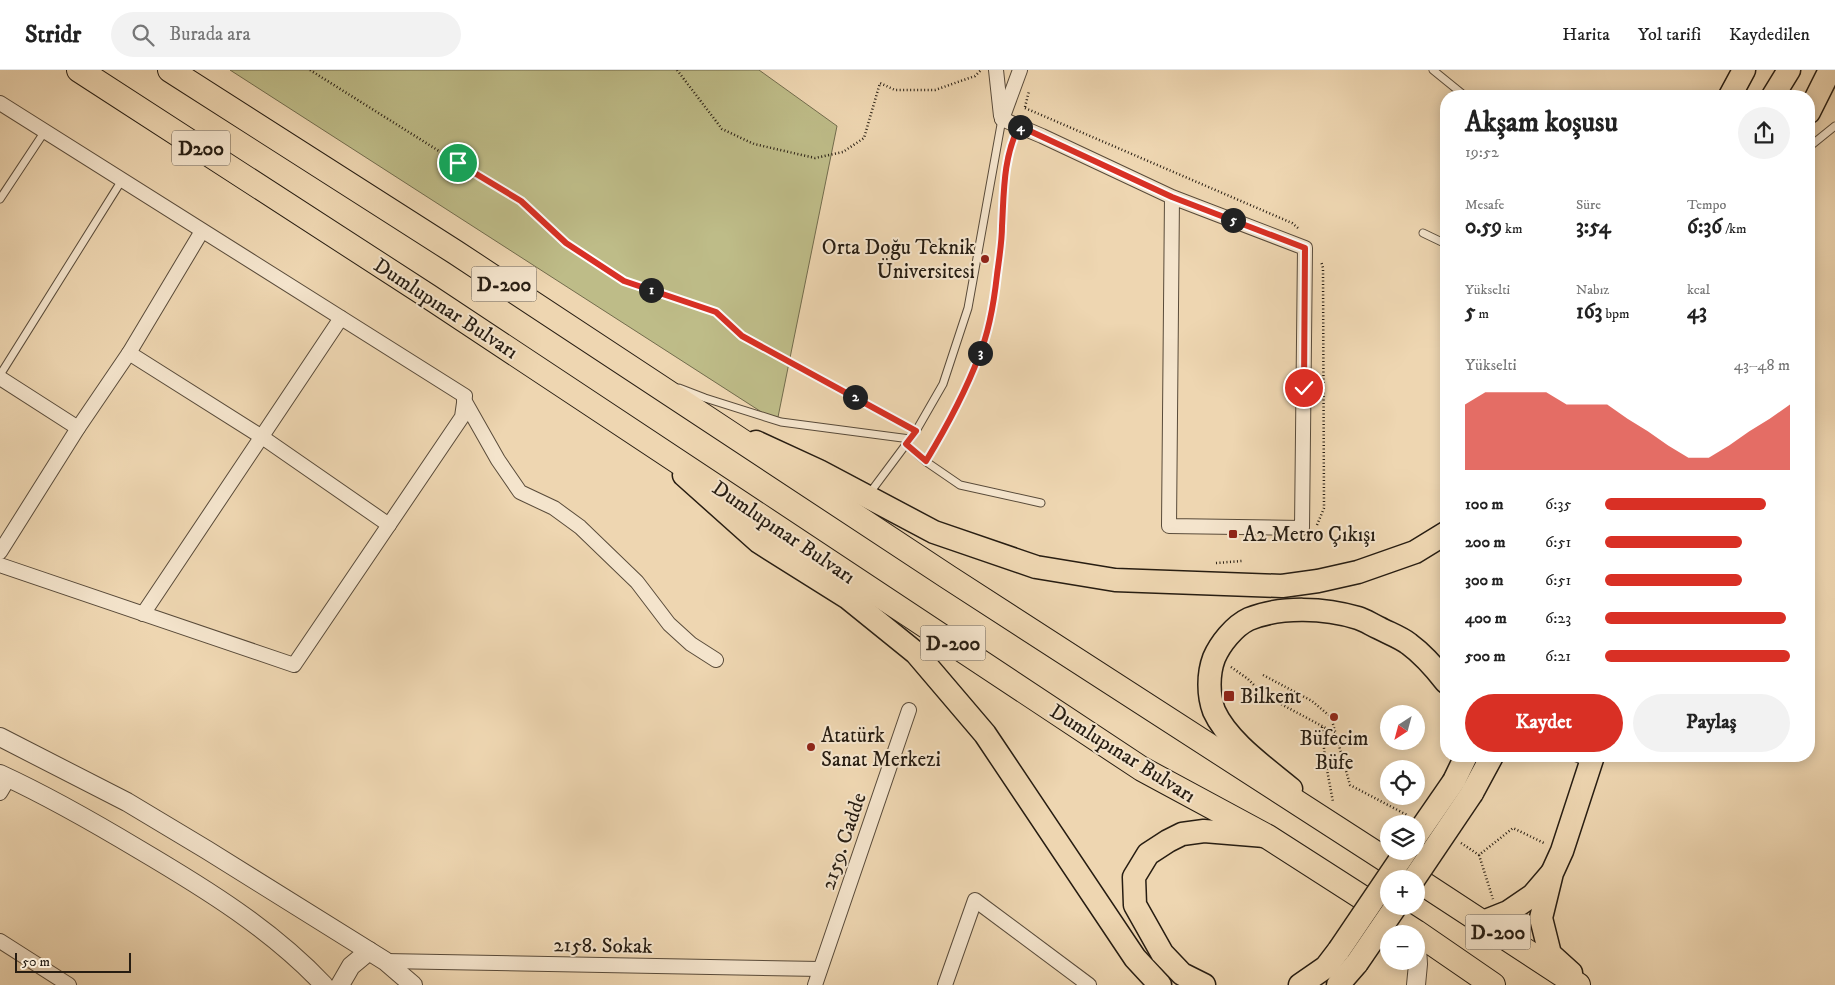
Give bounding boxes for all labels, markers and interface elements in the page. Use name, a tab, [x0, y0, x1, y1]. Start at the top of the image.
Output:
search box	[111, 12, 461, 57]
text: Stridr	[25, 20, 81, 50]
icon: search	[129, 21, 157, 49]
text: Burada ara	[169, 23, 250, 46]
text: Harita	[1562, 24, 1610, 46]
text: Yol tarifi	[1638, 24, 1701, 46]
text: Kaydedilen	[1729, 24, 1810, 46]
text: Akşam koşusu	[1465, 105, 1618, 140]
button: share	[1738, 107, 1790, 159]
pin: 4	[1008, 114, 1032, 140]
text: 4	[1016, 118, 1025, 136]
road number: D200	[172, 130, 230, 166]
pin	[437, 142, 479, 184]
text: 19:52	[1465, 142, 1499, 162]
icon: arrive	[444, 149, 472, 177]
text: Mesafe	[1465, 196, 1504, 214]
text: Süre	[1576, 196, 1601, 214]
text: Tempo	[1687, 196, 1726, 214]
pin: 5	[1220, 208, 1246, 232]
text: 5	[1230, 211, 1237, 229]
text: 0.59	[1465, 214, 1502, 240]
text: 3:54	[1576, 214, 1611, 240]
text: 6:36	[1687, 214, 1722, 240]
text: km	[1502, 220, 1522, 238]
text: /km	[1722, 220, 1746, 238]
place label: Orta Doğu Teknik Üniversitesi	[822, 235, 976, 285]
street label: Dumlupınar Bulvarı	[368, 252, 523, 365]
marker: Orta Doğu Teknik Üniversitesi	[979, 253, 991, 265]
road number: D-200	[472, 266, 536, 302]
pin: 1	[638, 278, 664, 302]
text: 1	[649, 281, 654, 299]
text: Yükselti	[1465, 281, 1510, 299]
text: Nabız	[1576, 281, 1609, 299]
text: kcal	[1687, 281, 1710, 299]
text: 5	[1465, 299, 1475, 325]
text: 163	[1576, 299, 1602, 325]
text: 43	[1687, 299, 1707, 325]
text: m	[1475, 305, 1489, 323]
text: bpm	[1602, 305, 1630, 323]
pin: 3	[968, 340, 992, 366]
text: 3	[978, 344, 983, 362]
text: Yükselti	[1465, 355, 1517, 375]
text: 43–48 m	[1734, 355, 1790, 375]
pin	[1283, 367, 1325, 409]
icon: check	[1290, 374, 1318, 402]
pin: 2	[842, 384, 868, 410]
text: 2	[852, 388, 859, 406]
street label: Dumlupınar Bulvarı	[707, 475, 860, 590]
text: 100 m	[1465, 494, 1504, 514]
text: 6:35	[1545, 494, 1571, 514]
place label: A2 Metro Çıkışı	[1243, 522, 1376, 548]
marker: A2 Metro Çıkışı	[1227, 528, 1239, 540]
text: 200 m	[1465, 532, 1506, 552]
text: 6:51	[1545, 532, 1571, 552]
text: 300 m	[1465, 570, 1504, 590]
text: 6:51	[1545, 570, 1571, 590]
text: 400 m	[1465, 608, 1507, 628]
text: 6:23	[1545, 608, 1571, 628]
road number: D-200	[920, 626, 986, 660]
text: 500 m	[1465, 646, 1506, 666]
text: 6:21	[1545, 646, 1571, 666]
place label: Bilkent	[1240, 684, 1302, 710]
marker: Bilkent	[1222, 689, 1236, 703]
button: Kaydet	[1465, 694, 1623, 752]
button: Paylaş	[1633, 694, 1790, 752]
street label: Dumlupınar Bulvarı	[1045, 699, 1200, 809]
north arrow	[1380, 705, 1425, 750]
map controls	[1380, 705, 1425, 970]
marker: Büfecim Büfe	[1328, 711, 1340, 723]
place label: Atatürk Sanat Merkezi	[821, 723, 941, 773]
place label: Büfecim Büfe	[1300, 726, 1369, 776]
marker: Atatürk Sanat Merkezi	[805, 741, 817, 753]
button: locate	[1380, 760, 1425, 805]
street label: 2159. Cadde	[815, 789, 873, 893]
button: layers	[1380, 815, 1425, 860]
button: +	[1380, 870, 1425, 915]
road number: D-200	[1466, 914, 1530, 950]
button: −	[1380, 925, 1425, 970]
street label: 2158. Sokak	[553, 932, 653, 960]
scale bar	[15, 950, 131, 973]
text: 50 m	[22, 953, 50, 971]

